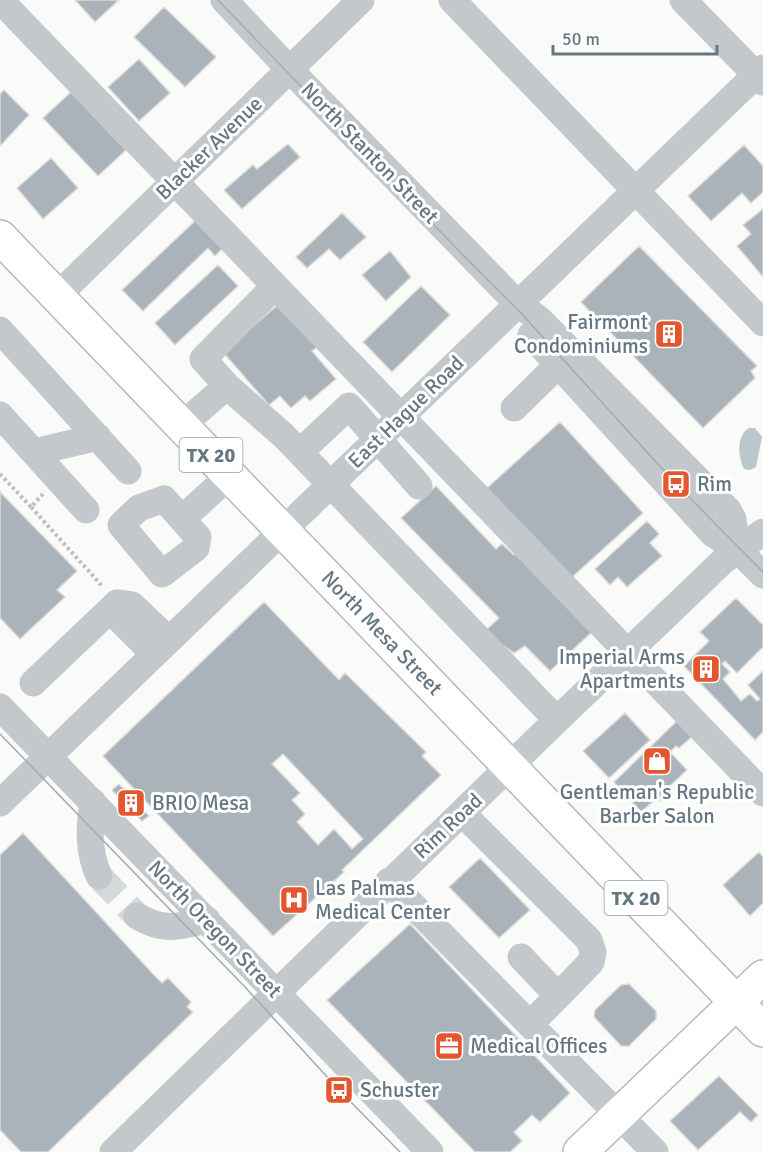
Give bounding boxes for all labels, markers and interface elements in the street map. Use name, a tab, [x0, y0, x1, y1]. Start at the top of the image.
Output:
scale bar	[553, 18, 716, 56]
text: 50 m	[562, 28, 600, 50]
street label: North Stanton Street	[296, 77, 444, 229]
street label: Blacker Avenue	[150, 91, 268, 205]
place label: Fairmont Condominiums	[514, 309, 648, 359]
building icon: Fairmont Condominiums	[653, 318, 685, 350]
street label: East Hague Road	[343, 350, 469, 474]
road number: TX 20	[180, 438, 242, 472]
bus stop icon: Rim	[660, 468, 692, 500]
place label: Rim	[697, 471, 732, 497]
street label: North Mesa Street	[316, 565, 448, 701]
place label: Imperial Arms Apartments	[559, 644, 685, 694]
building icon: Imperial Arms Apartments	[690, 653, 722, 685]
shop icon: Gentleman's Republic Barber Salon	[641, 745, 673, 777]
place label: Gentleman's Republic Barber Salon	[560, 779, 754, 829]
building icon: BRIO Mesa	[115, 787, 147, 819]
street label: Rim Road	[408, 788, 488, 864]
place label: BRIO Mesa	[152, 790, 249, 816]
street label: North Oregon Street	[143, 855, 287, 1003]
place label: Las Palmas Medical Center	[315, 875, 451, 925]
road number: TX 20	[604, 881, 668, 915]
hospital icon: Las Palmas Medical Center	[278, 884, 310, 916]
office icon: Medical Offices	[433, 1030, 465, 1062]
place label: Medical Offices	[470, 1033, 608, 1059]
bus stop icon: Schuster	[323, 1074, 355, 1106]
place label: Schuster	[360, 1077, 439, 1103]

